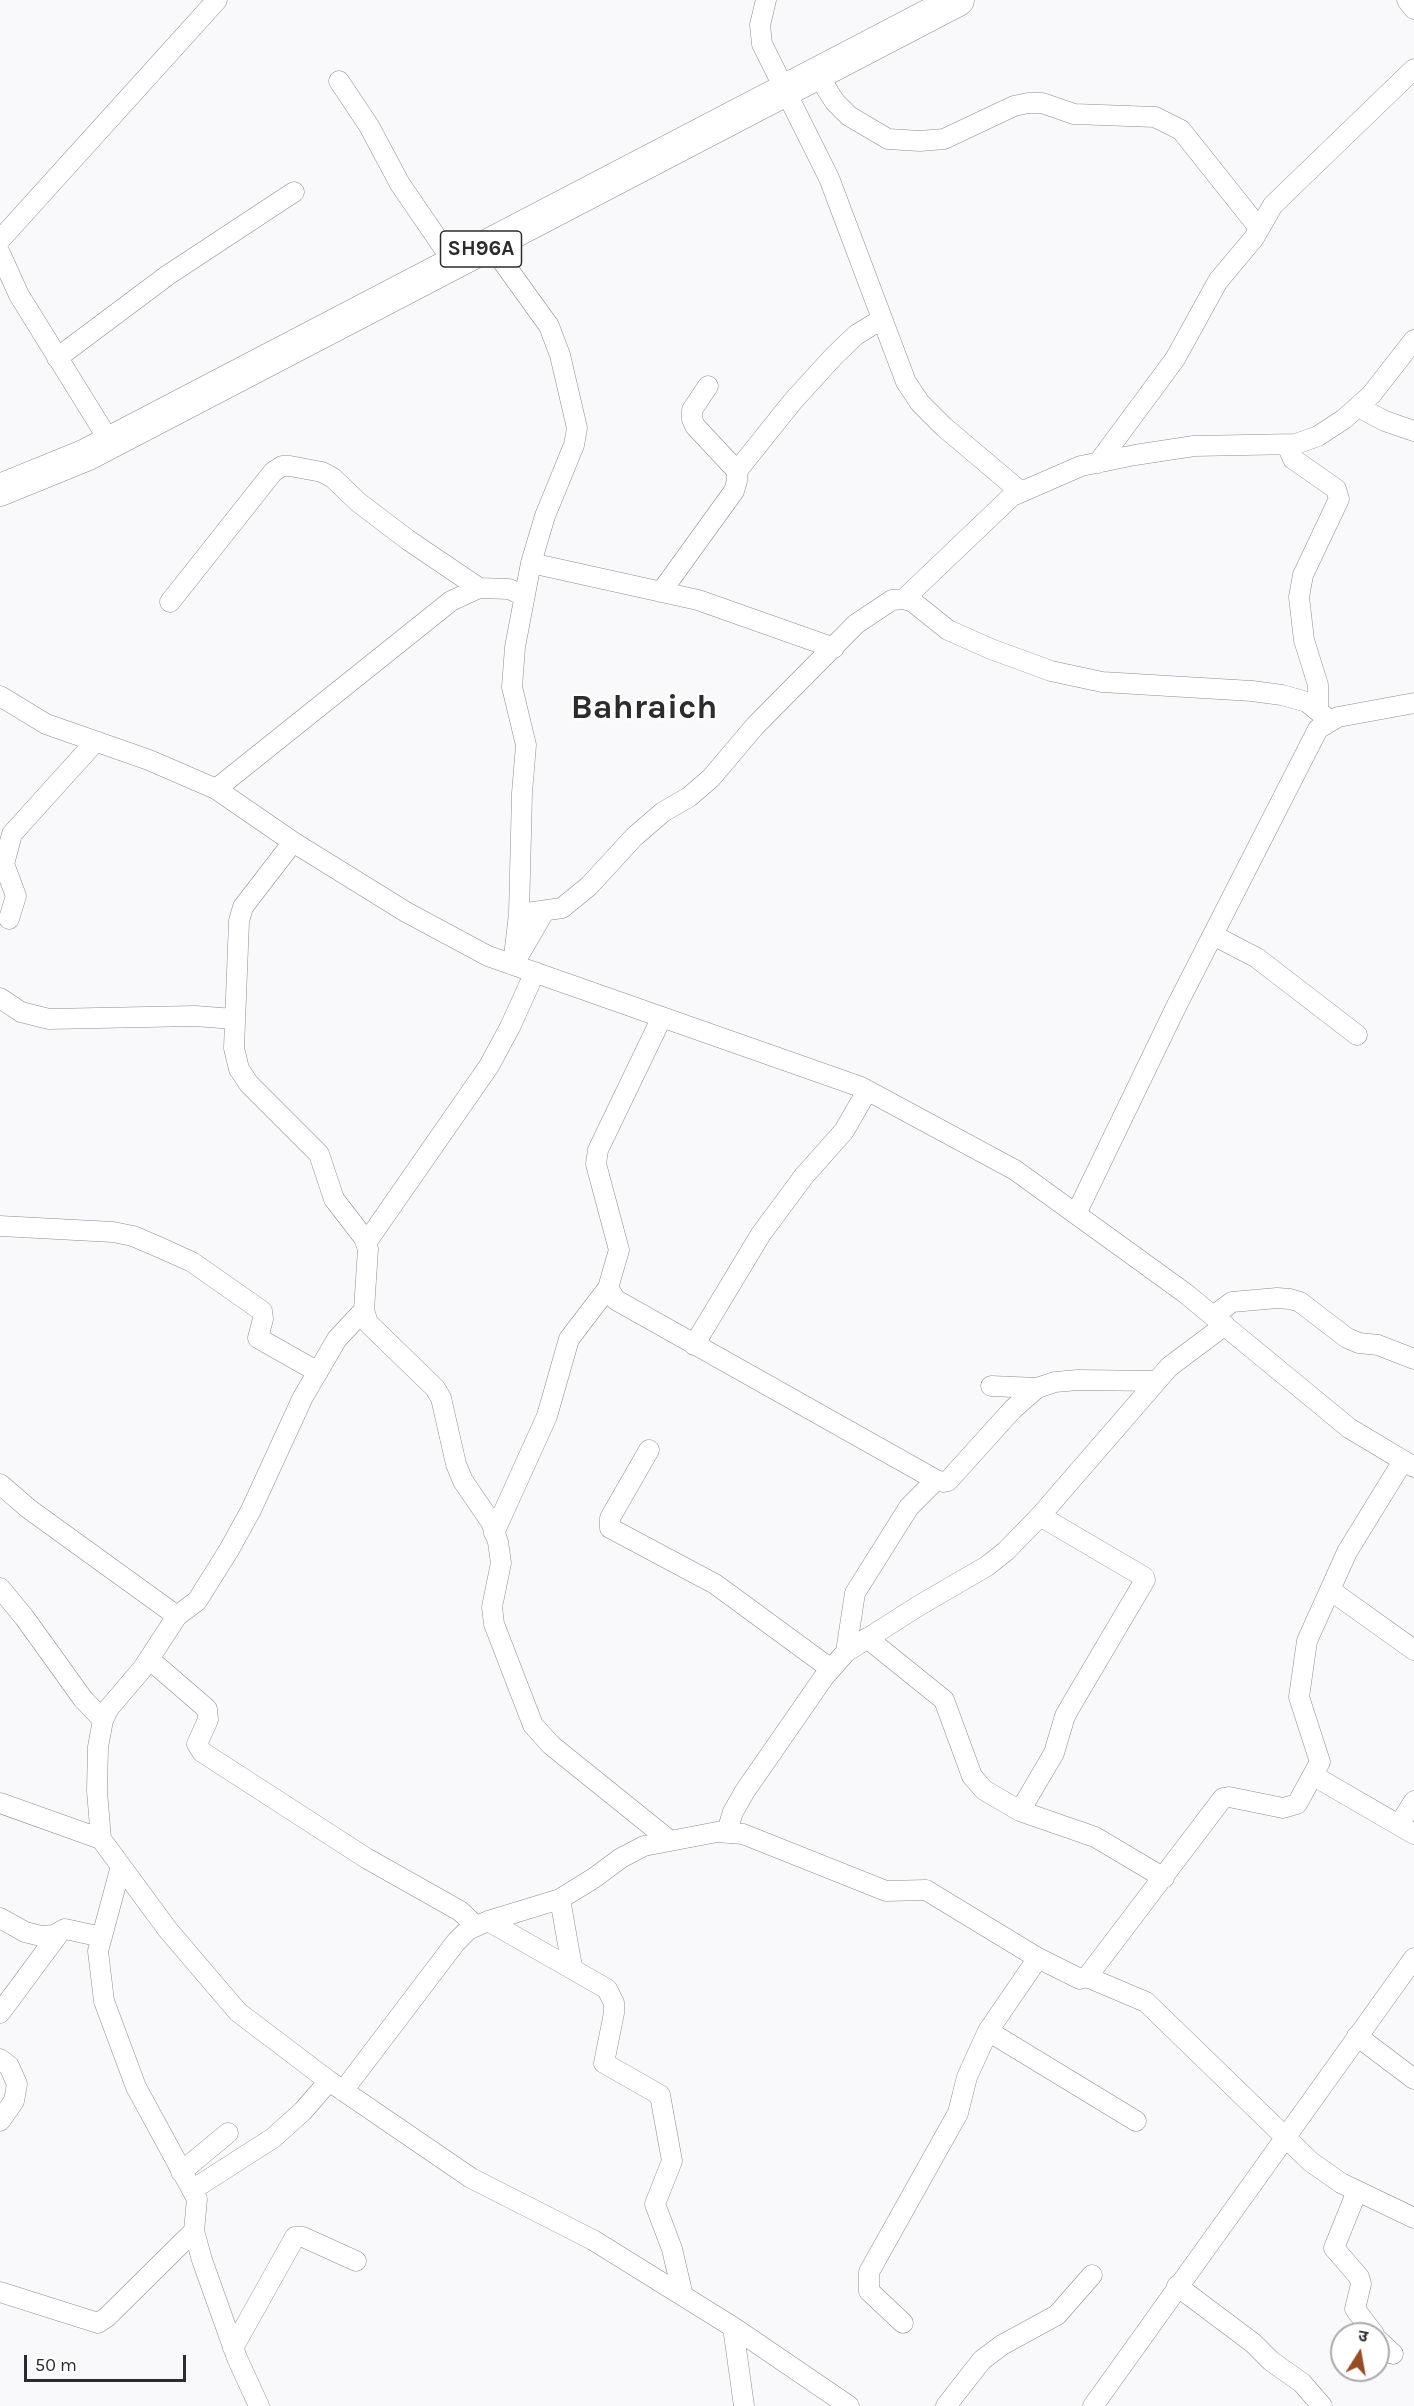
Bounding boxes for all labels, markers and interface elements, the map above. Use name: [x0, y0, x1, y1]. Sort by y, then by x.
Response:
road number: SH96A: [440, 231, 522, 267]
district label: Bahraich: [571, 688, 717, 728]
north arrow: [1330, 2322, 1390, 2382]
text: उ: [1357, 2326, 1370, 2346]
scale bar: [27, 2343, 189, 2381]
text: 50 m: [35, 2354, 77, 2376]

